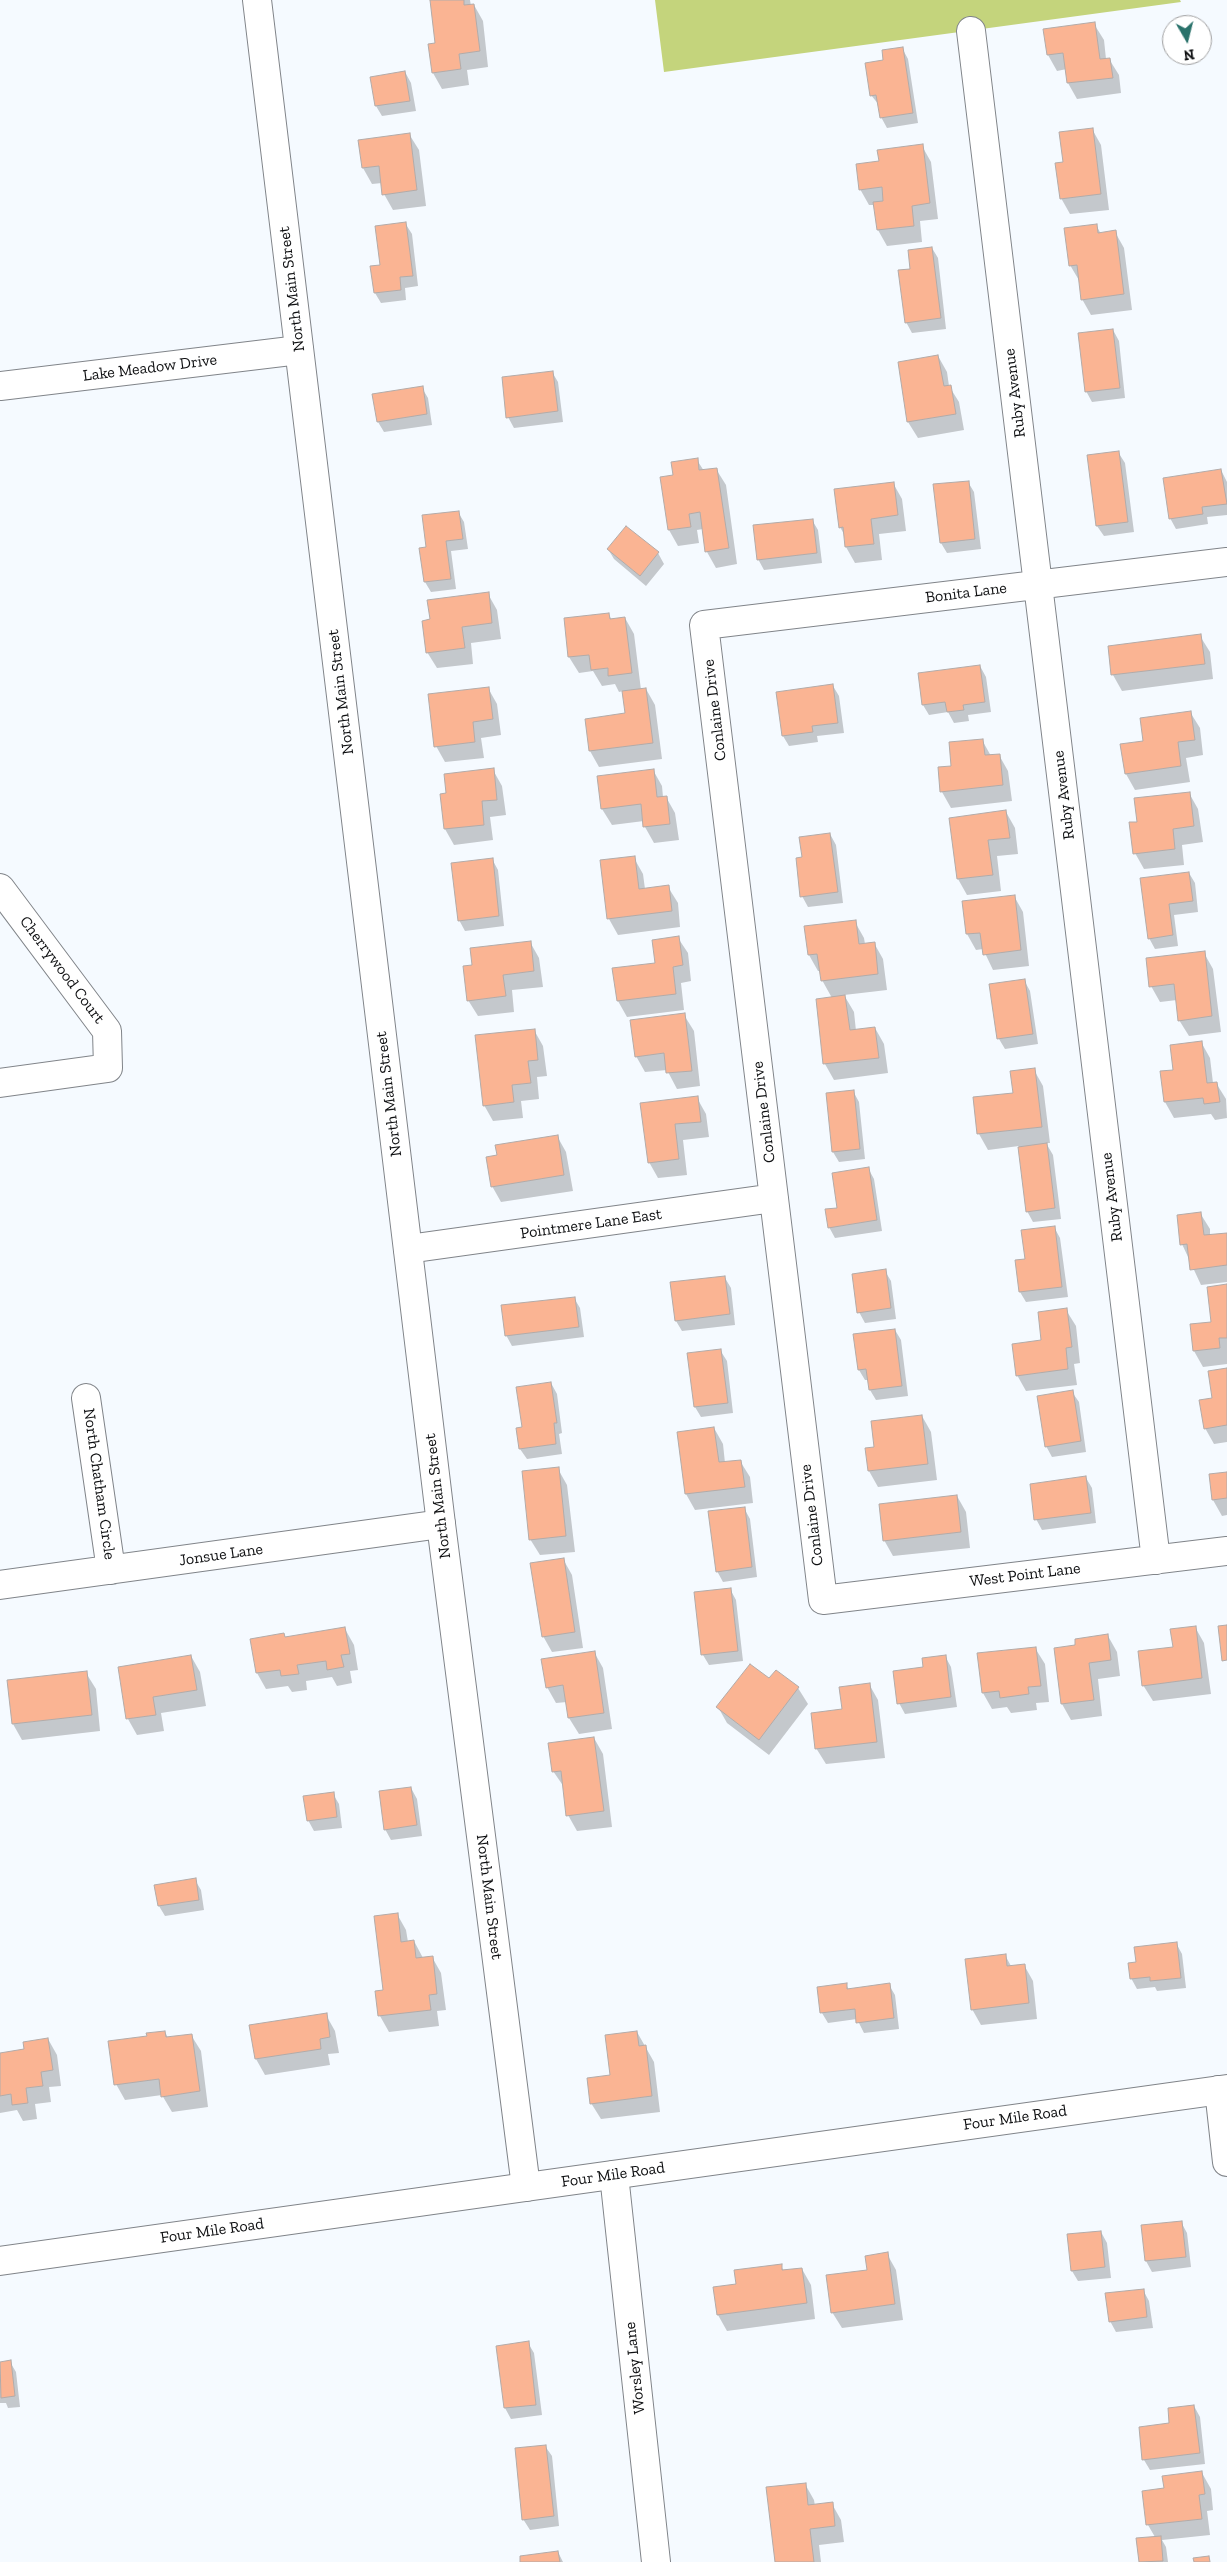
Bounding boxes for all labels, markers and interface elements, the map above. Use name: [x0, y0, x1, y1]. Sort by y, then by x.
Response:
north arrow: [1162, 15, 1212, 65]
text: N: [1183, 45, 1195, 64]
street label: North Main Street: [275, 225, 309, 353]
street label: Ruby Avenue: [1000, 347, 1030, 439]
street label: Lake Meadow Drive: [82, 350, 218, 386]
street label: Bonita Lane: [924, 578, 1008, 608]
street label: North Main Street: [324, 628, 358, 756]
street label: Conlaine Drive: [699, 658, 731, 762]
street label: Ruby Avenue: [1049, 749, 1079, 841]
street label: Cherrywood Court: [15, 913, 109, 1027]
street label: North Main Street: [372, 1030, 406, 1158]
street label: Conlaine Drive: [748, 1060, 780, 1164]
street label: Ruby Avenue: [1097, 1151, 1127, 1243]
street label: Pointmere Lane East: [519, 1205, 663, 1243]
street label: North Chatham Circle: [79, 1407, 119, 1561]
street label: North Main Street: [421, 1432, 455, 1560]
street label: Conlaine Drive: [796, 1463, 828, 1567]
street label: Jonsue Lane: [178, 1540, 264, 1570]
street label: West Point Lane: [968, 1559, 1082, 1591]
street label: North Main Street: [472, 1833, 506, 1961]
street label: Four Mile Road: [962, 2101, 1068, 2135]
street label: Four Mile Road: [560, 2158, 666, 2192]
street label: Four Mile Road: [159, 2214, 265, 2248]
street label: Worsley Lane: [621, 2321, 649, 2415]

